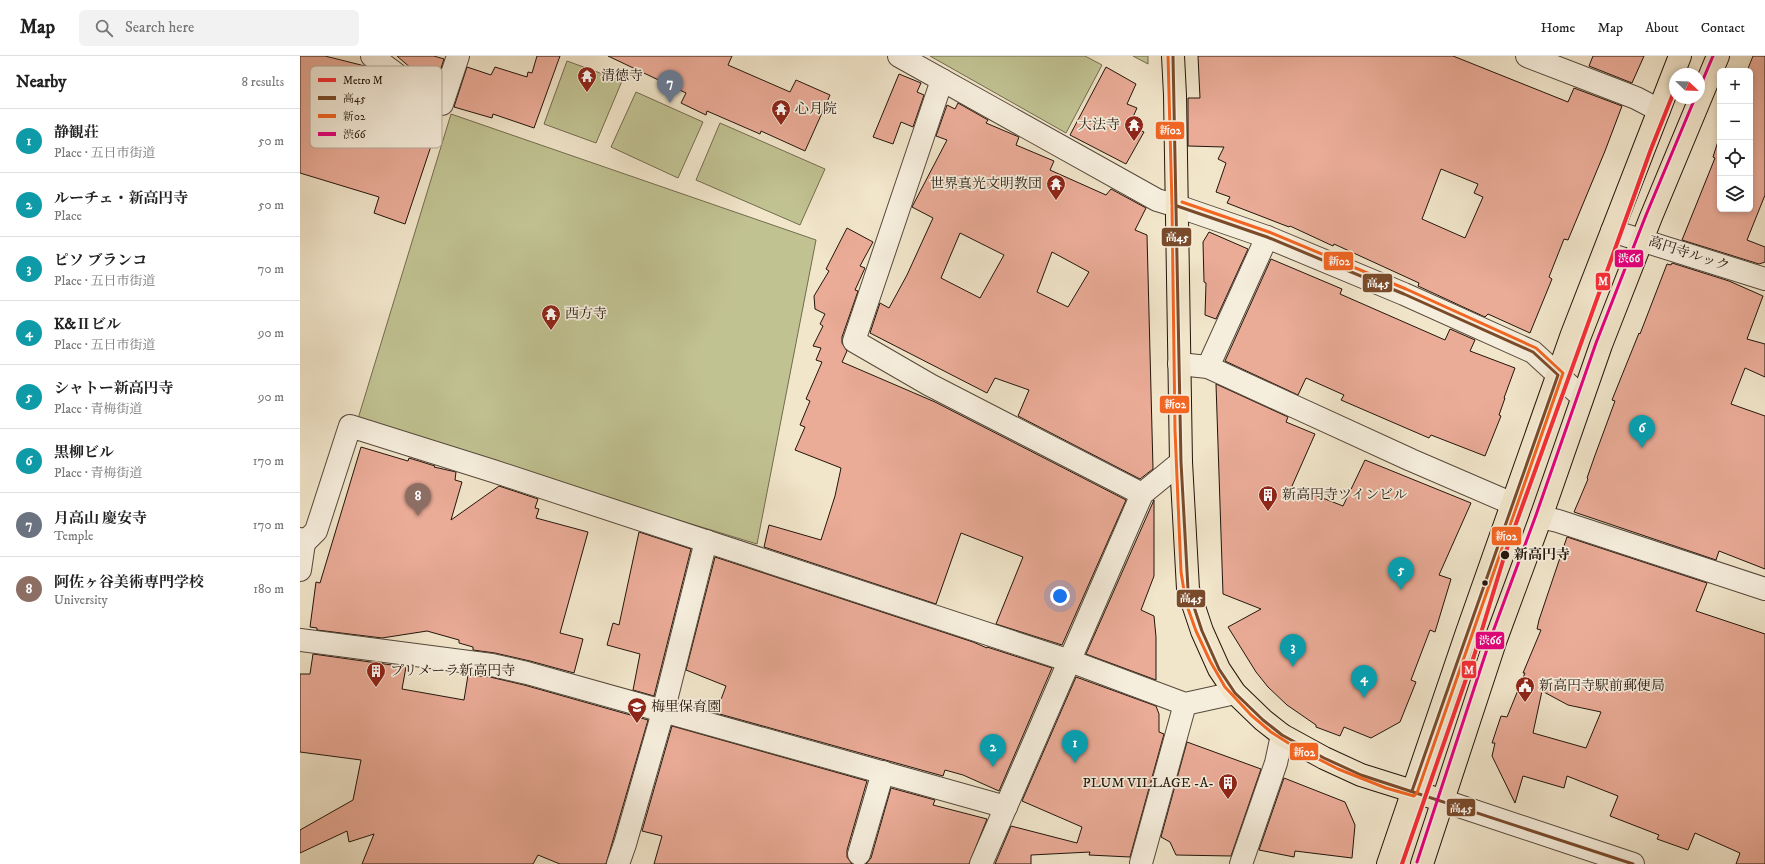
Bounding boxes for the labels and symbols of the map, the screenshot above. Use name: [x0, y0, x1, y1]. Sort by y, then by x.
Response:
temple icon: 清徳寺: [576, 65, 598, 93]
legend: [310, 66, 442, 148]
place label: 清徳寺: [601, 67, 643, 85]
north arrow: [1669, 68, 1705, 104]
pin: 7: [657, 70, 683, 103]
text: Metro M: [343, 74, 383, 88]
text: 高45: [343, 92, 366, 106]
temple icon: 心月院: [770, 98, 792, 126]
place label: 心月院: [795, 100, 837, 118]
text: 新02: [343, 110, 366, 124]
temple icon: 大法寺: [1123, 114, 1145, 142]
place label: 大法寺: [1078, 116, 1120, 134]
line badge: 新02: [1155, 121, 1185, 140]
text: 新02: [1159, 124, 1182, 138]
text: 渋66: [343, 128, 367, 142]
temple icon: 世界真光文明教団: [1045, 173, 1067, 201]
place label: 世界真光文明教団: [930, 175, 1042, 193]
line badge: 高45: [1161, 227, 1192, 247]
text: 高45: [1166, 231, 1189, 245]
street label: 高円寺ルック: [1646, 232, 1732, 276]
line badge: 渋66: [1614, 249, 1644, 268]
line badge: 新02: [1323, 251, 1354, 271]
text: 渋66: [1618, 252, 1641, 266]
text: 新02: [1328, 255, 1351, 269]
line badge: M: [1595, 272, 1611, 291]
line badge: 高45: [1362, 273, 1393, 293]
text: M: [1598, 275, 1608, 289]
text: 高45: [1367, 277, 1390, 291]
temple icon: 西方寺: [540, 303, 562, 331]
place label: 西方寺: [565, 305, 607, 323]
line badge: 新02: [1159, 395, 1190, 414]
text: 新02: [1164, 398, 1187, 412]
pin: 6: [1629, 415, 1655, 448]
pin: 8: [405, 483, 431, 516]
building icon: 新高円寺ツインビル: [1257, 484, 1279, 512]
place label: 新高円寺ツインビル: [1282, 486, 1407, 504]
line badge: 新02: [1491, 526, 1522, 546]
text: 新02: [1495, 530, 1518, 544]
place label: 新高円寺: [1514, 546, 1570, 564]
marker: 新高円寺: [1499, 549, 1511, 561]
pin: 5: [1388, 557, 1414, 590]
unlabelled marker: [1480, 578, 1490, 588]
your location: [1050, 586, 1070, 606]
line badge: 高45: [1176, 589, 1206, 608]
text: 高45: [1180, 592, 1203, 606]
line badge: 渋66: [1475, 631, 1505, 650]
pin: 3: [1280, 634, 1306, 667]
text: 渋66: [1479, 634, 1502, 648]
building icon: プリメーラ新高円寺: [365, 660, 387, 688]
line badge: M: [1461, 660, 1477, 679]
place label: プリメーラ新高円寺: [390, 662, 515, 680]
text: M: [1464, 664, 1474, 678]
pin: 4: [1351, 665, 1377, 698]
public building icon: 新高円寺駅前郵便局: [1514, 675, 1536, 703]
place label: 新高円寺駅前郵便局: [1539, 677, 1665, 695]
school or university icon: 梅里保育園: [626, 696, 648, 724]
place label: 梅里保育園: [651, 698, 721, 716]
pin: 1: [1062, 730, 1088, 763]
pin: 2: [980, 734, 1006, 767]
line badge: 新02: [1289, 742, 1319, 761]
text: 新02: [1293, 746, 1316, 760]
building icon: PLUM VILLAGE -A-: [1217, 772, 1239, 800]
place label: PLUM VILLAGE -A-: [1083, 774, 1214, 792]
line badge: 高45: [1446, 798, 1476, 817]
text: 高45: [1450, 802, 1473, 816]

